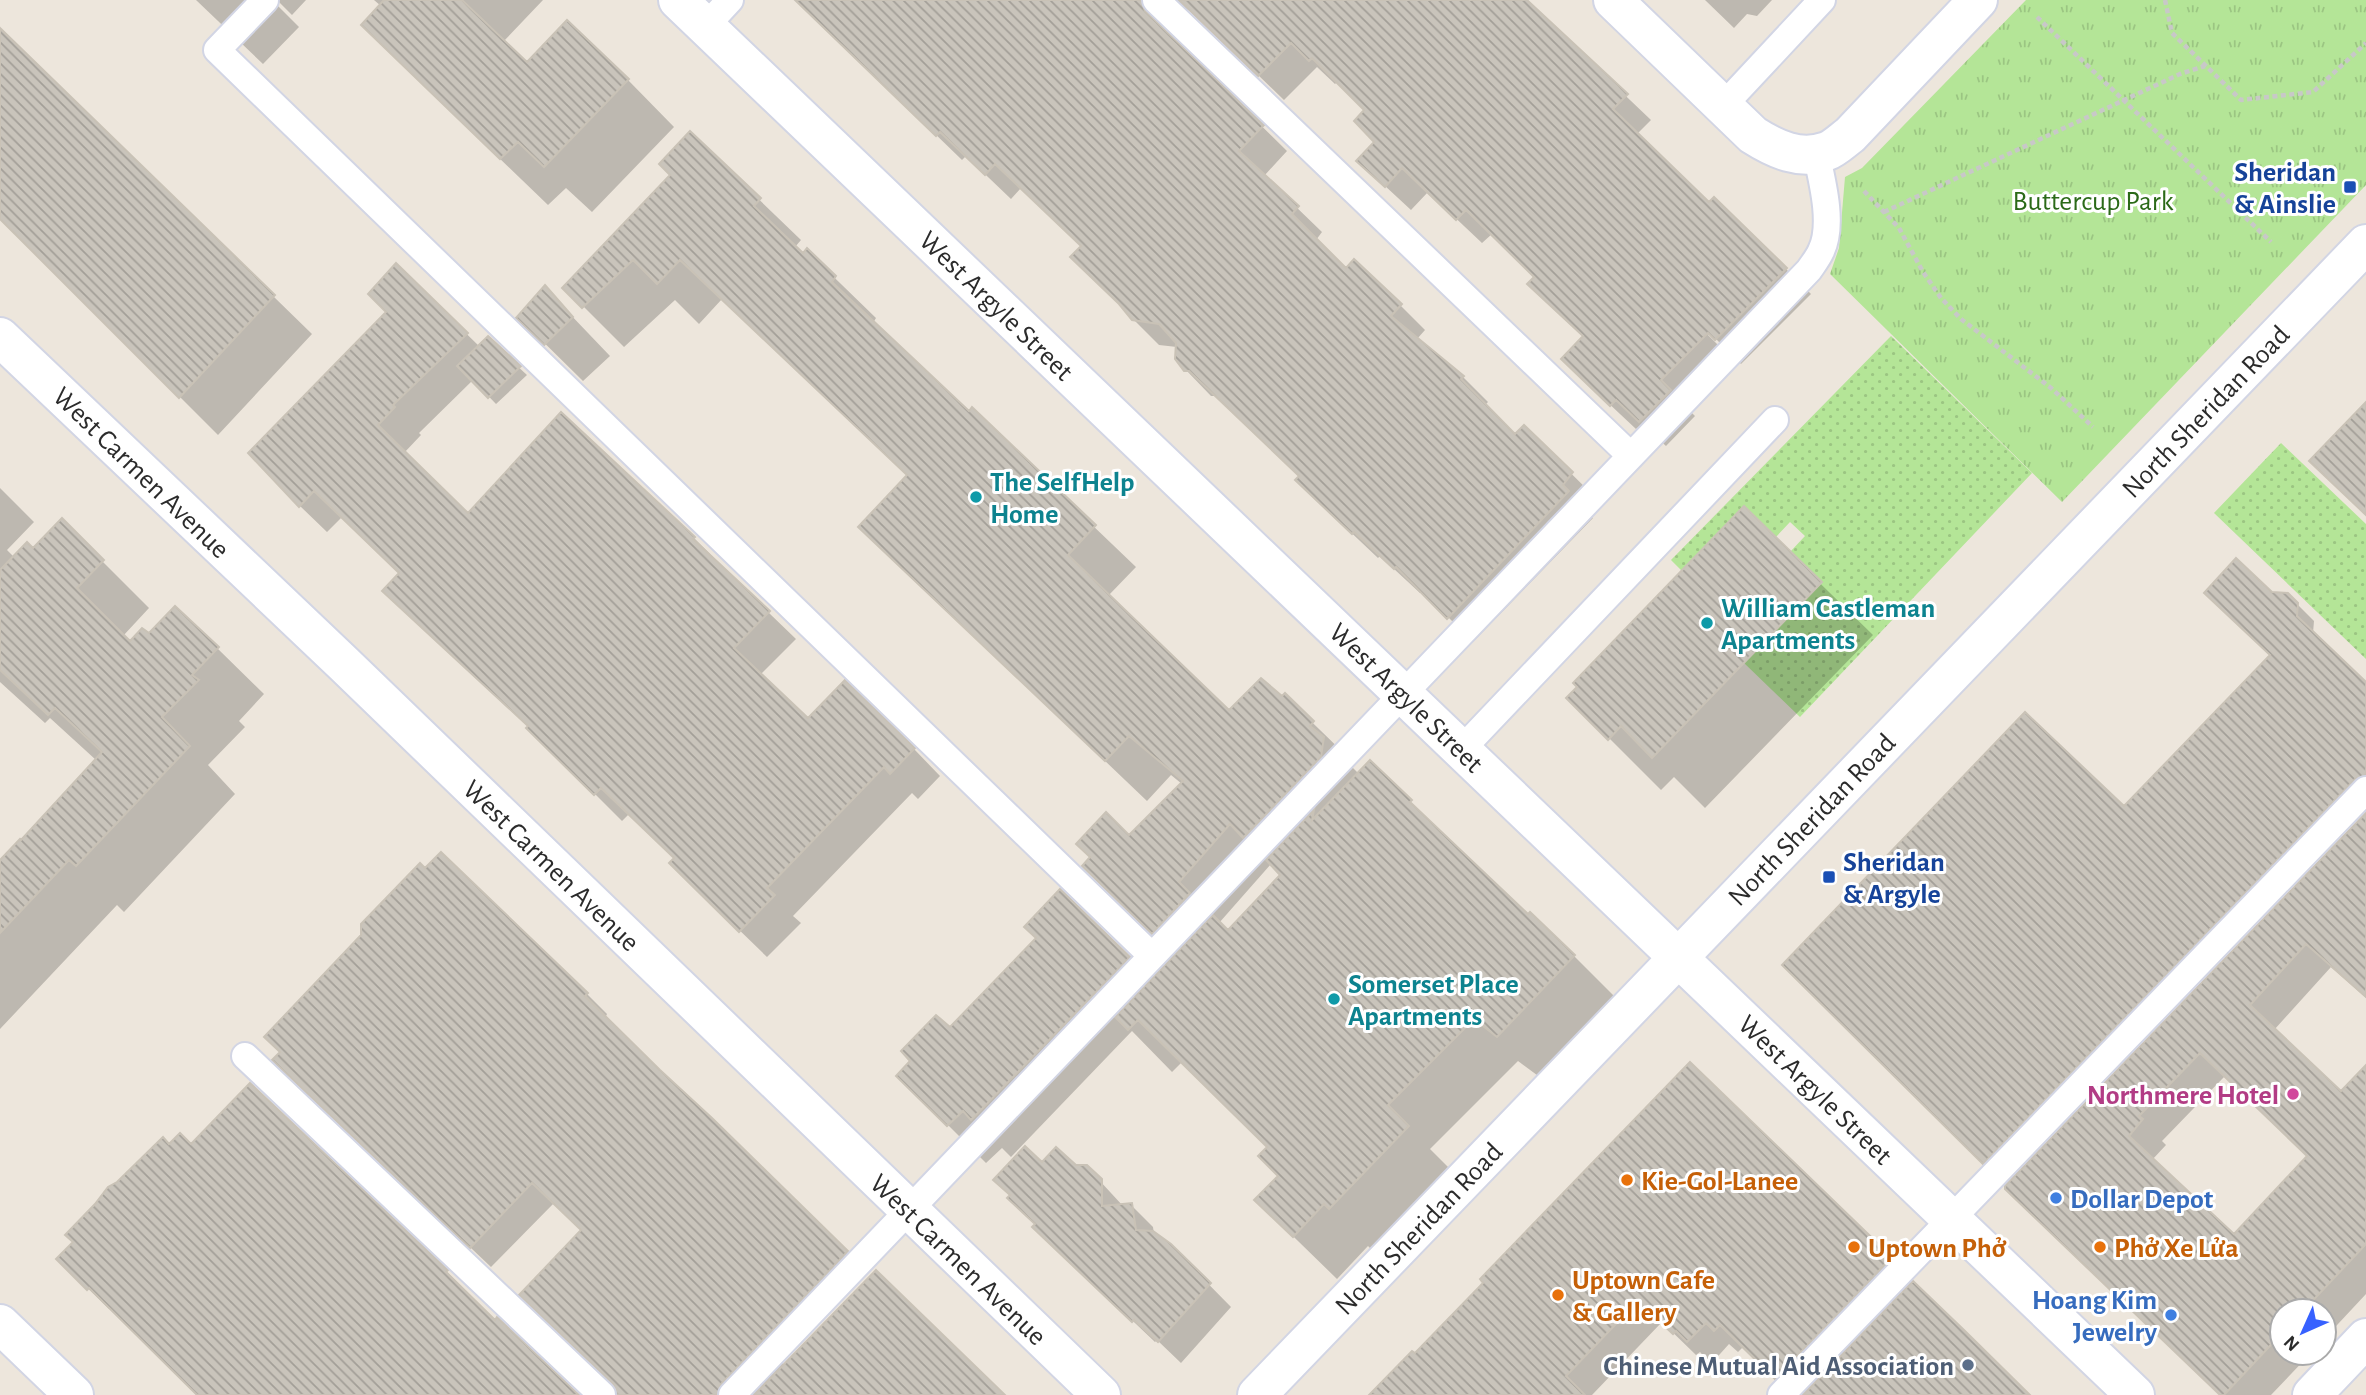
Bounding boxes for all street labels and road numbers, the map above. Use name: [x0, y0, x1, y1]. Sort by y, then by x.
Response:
street label: West Argyle Street: [913, 226, 1078, 387]
street label: North Sheridan Road: [2117, 321, 2295, 504]
street label: West Carmen Avenue: [47, 382, 234, 564]
street label: West Argyle Street: [1323, 618, 1488, 779]
street label: North Sheridan Road: [1723, 729, 1901, 912]
street label: West Carmen Avenue: [457, 775, 644, 957]
street label: West Argyle Street: [1732, 1010, 1897, 1171]
street label: North Sheridan Road: [1330, 1138, 1508, 1321]
street label: West Carmen Avenue: [864, 1169, 1051, 1351]

